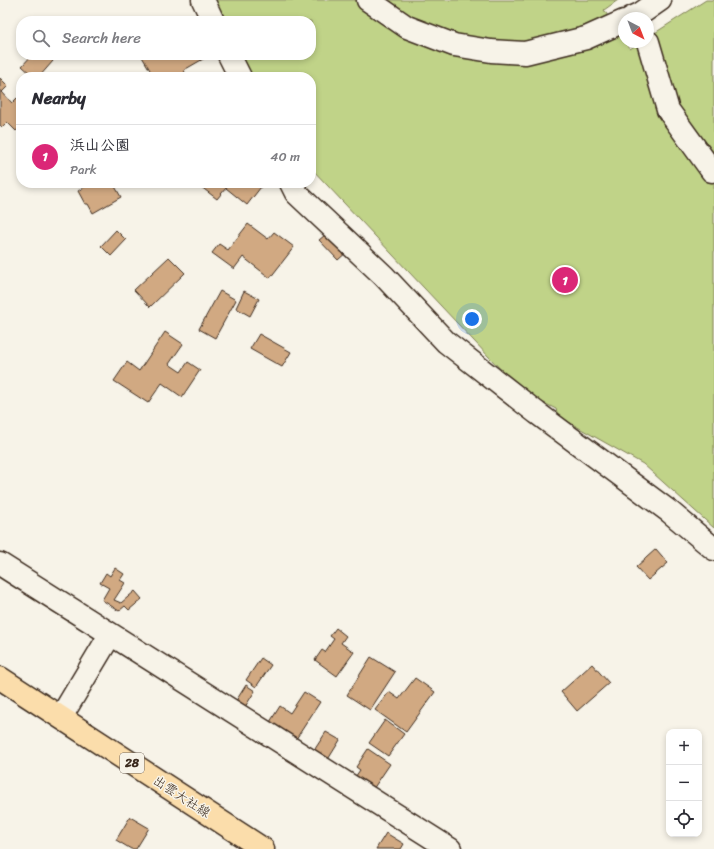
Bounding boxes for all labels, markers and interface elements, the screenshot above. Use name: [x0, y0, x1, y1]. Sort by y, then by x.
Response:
north arrow: [618, 12, 654, 48]
search box: [16, 16, 316, 60]
text: Search here: [62, 25, 141, 51]
icon: search: [30, 27, 52, 49]
text: Nearby: [32, 83, 86, 113]
text: 浜山公園: [70, 132, 130, 158]
text: 1: [42, 145, 48, 168]
text: 40 m: [270, 145, 300, 168]
text: Park: [70, 158, 97, 181]
pin: 1: [552, 265, 578, 295]
your location: [462, 309, 482, 329]
map controls: [666, 729, 702, 837]
button: +: [666, 729, 702, 765]
road number: 28: [120, 753, 144, 773]
button: −: [666, 765, 702, 801]
street label: 出雲大社線: [148, 769, 216, 824]
button: locate: [666, 801, 702, 837]

